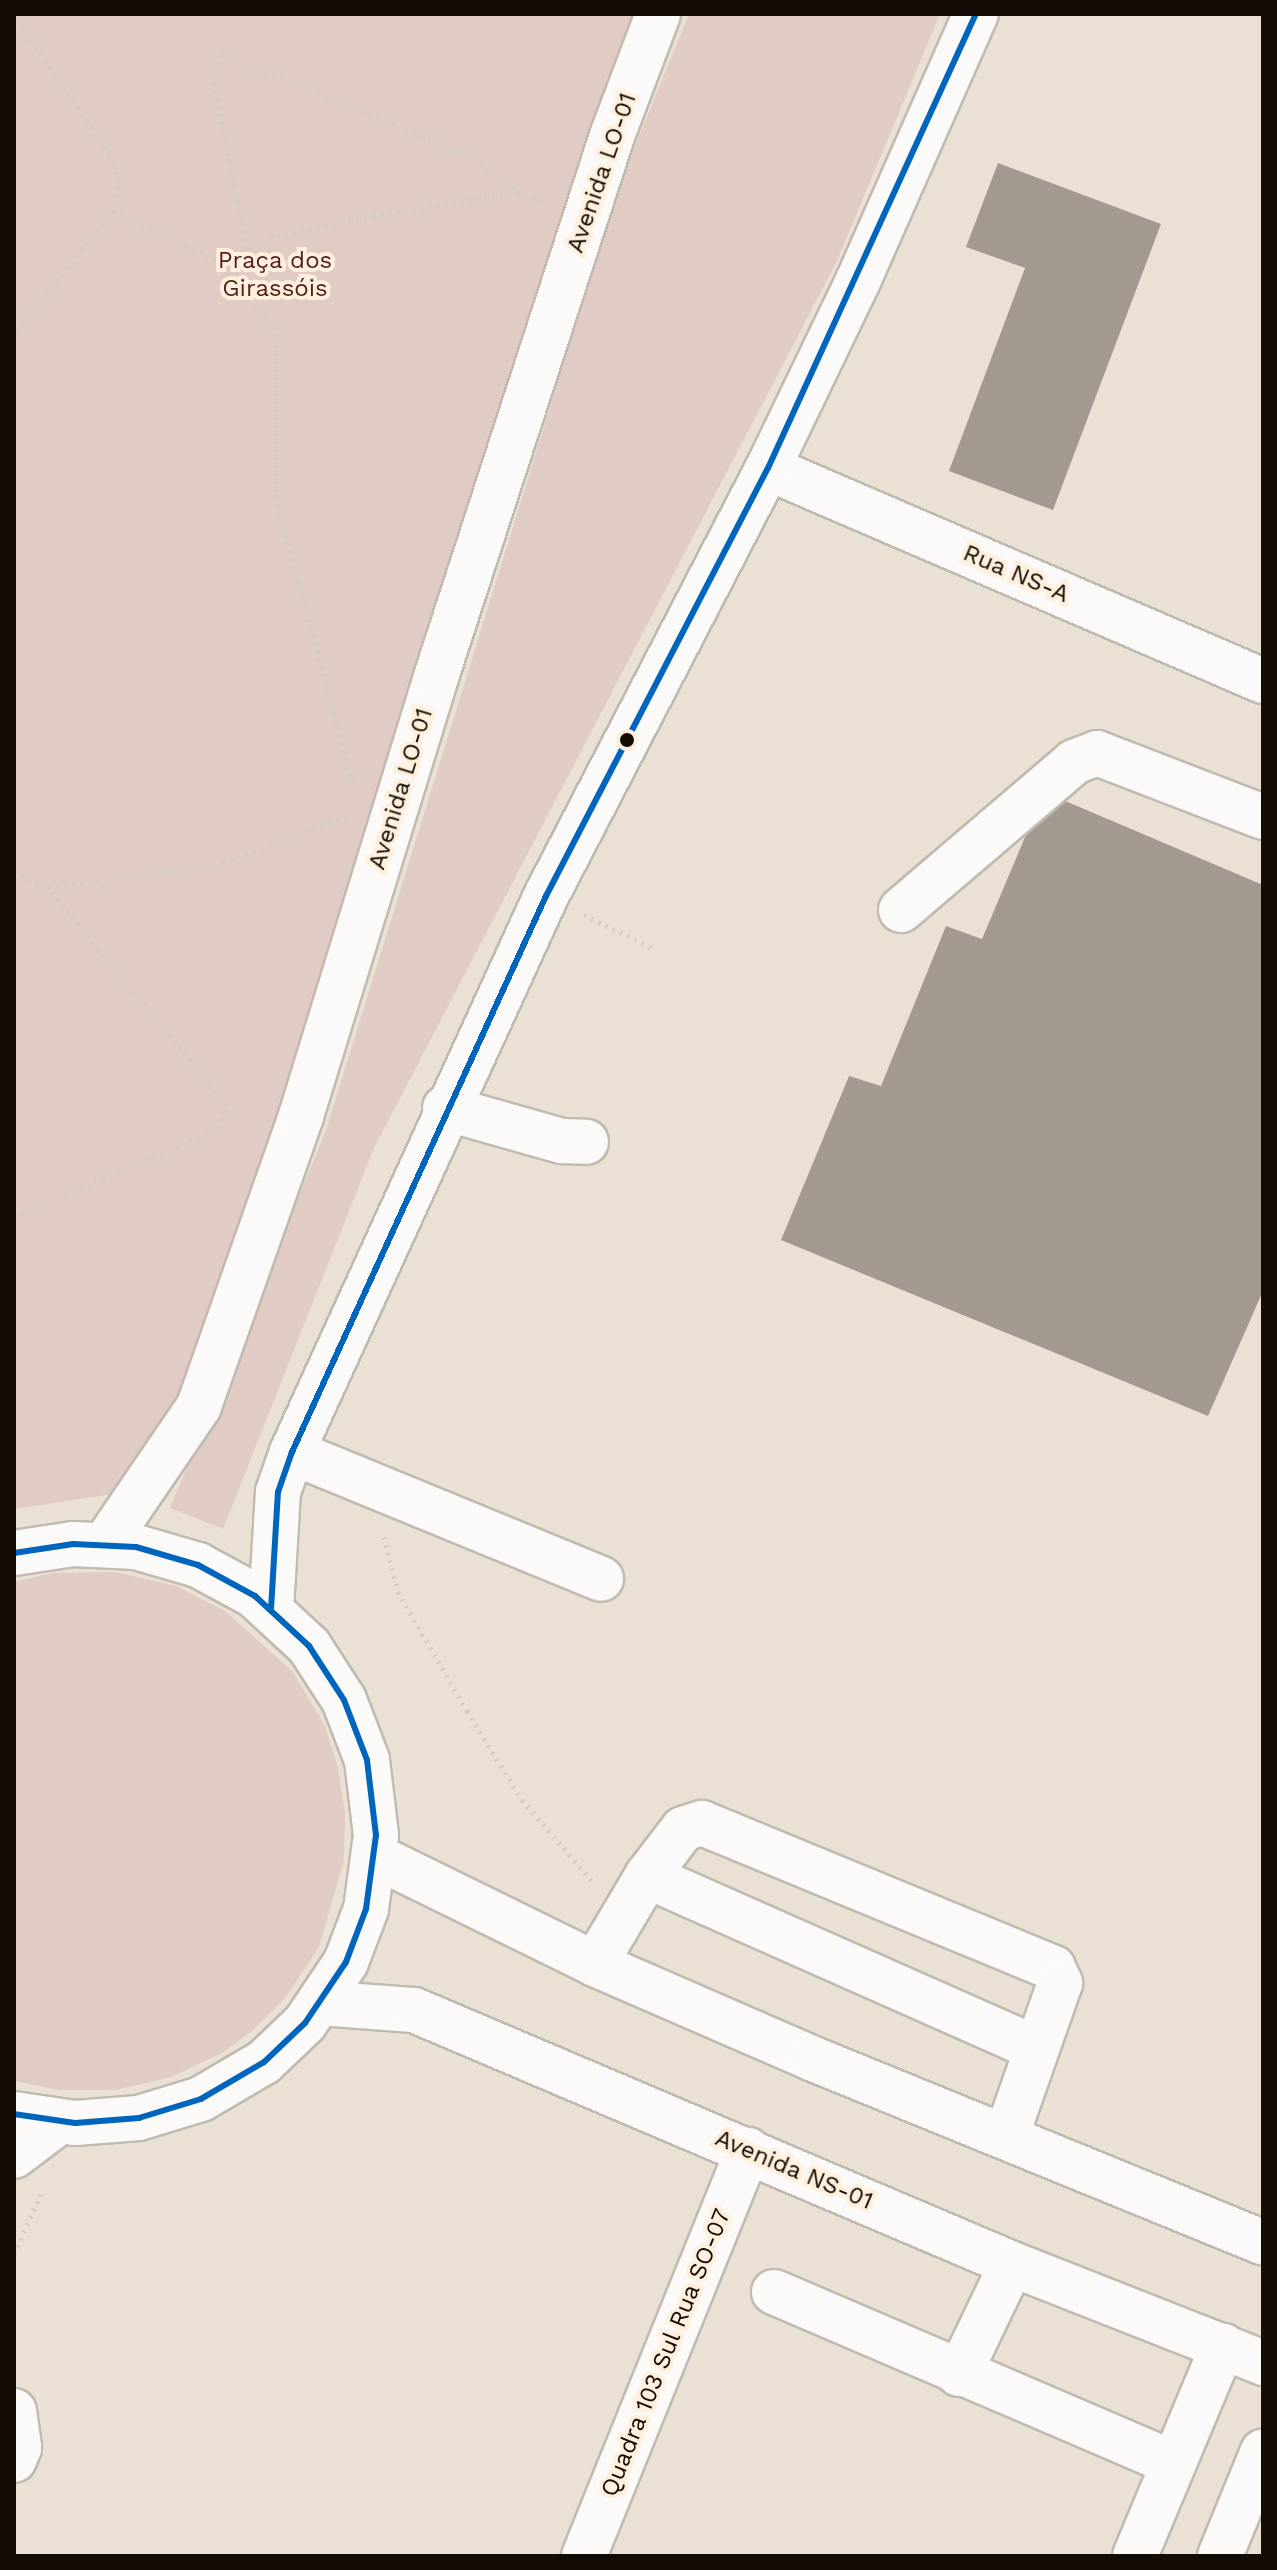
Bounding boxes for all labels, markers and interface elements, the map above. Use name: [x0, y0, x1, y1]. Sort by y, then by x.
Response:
street label: Avenida LO-01: [561, 89, 643, 257]
park label: Praça dos Girassóis: [218, 247, 332, 303]
street label: Rua NS-A: [958, 539, 1074, 609]
street label: Avenida LO-01: [363, 705, 439, 873]
unlabelled marker: [619, 732, 635, 748]
street label: Avenida NS-01: [711, 2124, 877, 2216]
street label: Quadra 103 Sul Rua SO-07: [595, 2204, 737, 2502]

